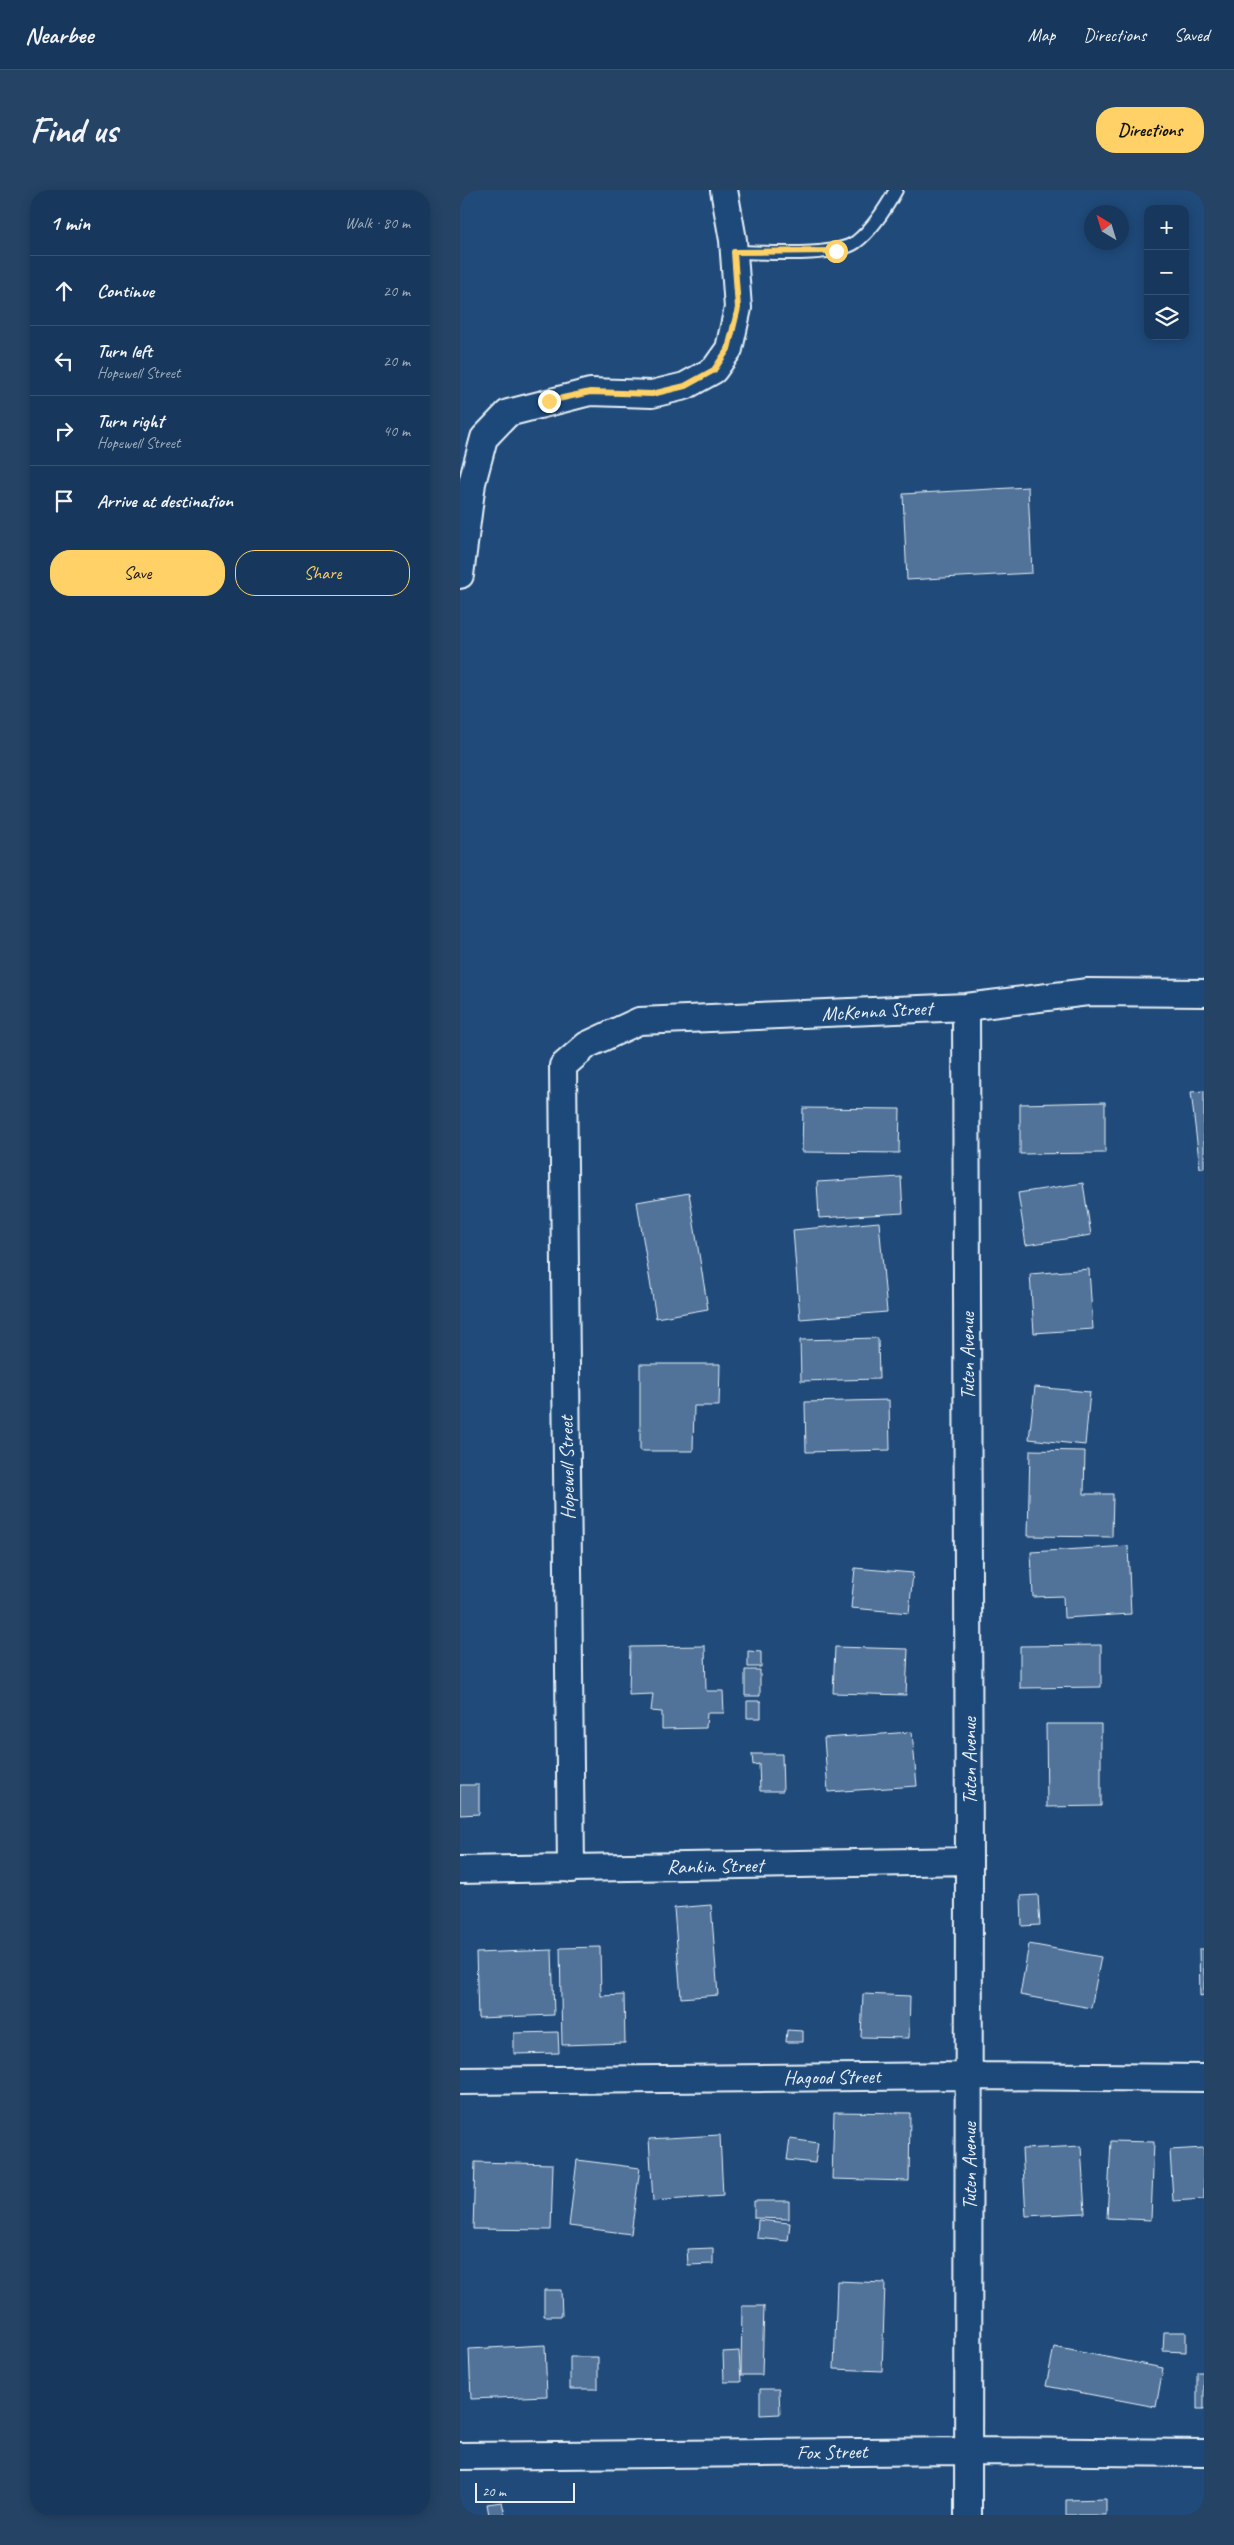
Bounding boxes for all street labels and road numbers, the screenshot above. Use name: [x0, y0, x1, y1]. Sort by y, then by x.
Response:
street label: McKenna Street: [821, 995, 936, 1026]
street label: Tuten Avenue: [955, 1311, 980, 1400]
street label: Hopewell Street: [554, 1413, 580, 1520]
street label: Tuten Avenue: [957, 1716, 982, 1805]
street label: Rankin Street: [666, 1853, 767, 1879]
street label: Hagood Street: [783, 2064, 883, 2090]
street label: Tuten Avenue: [957, 2121, 982, 2210]
street label: Fox Street: [796, 2439, 870, 2465]

